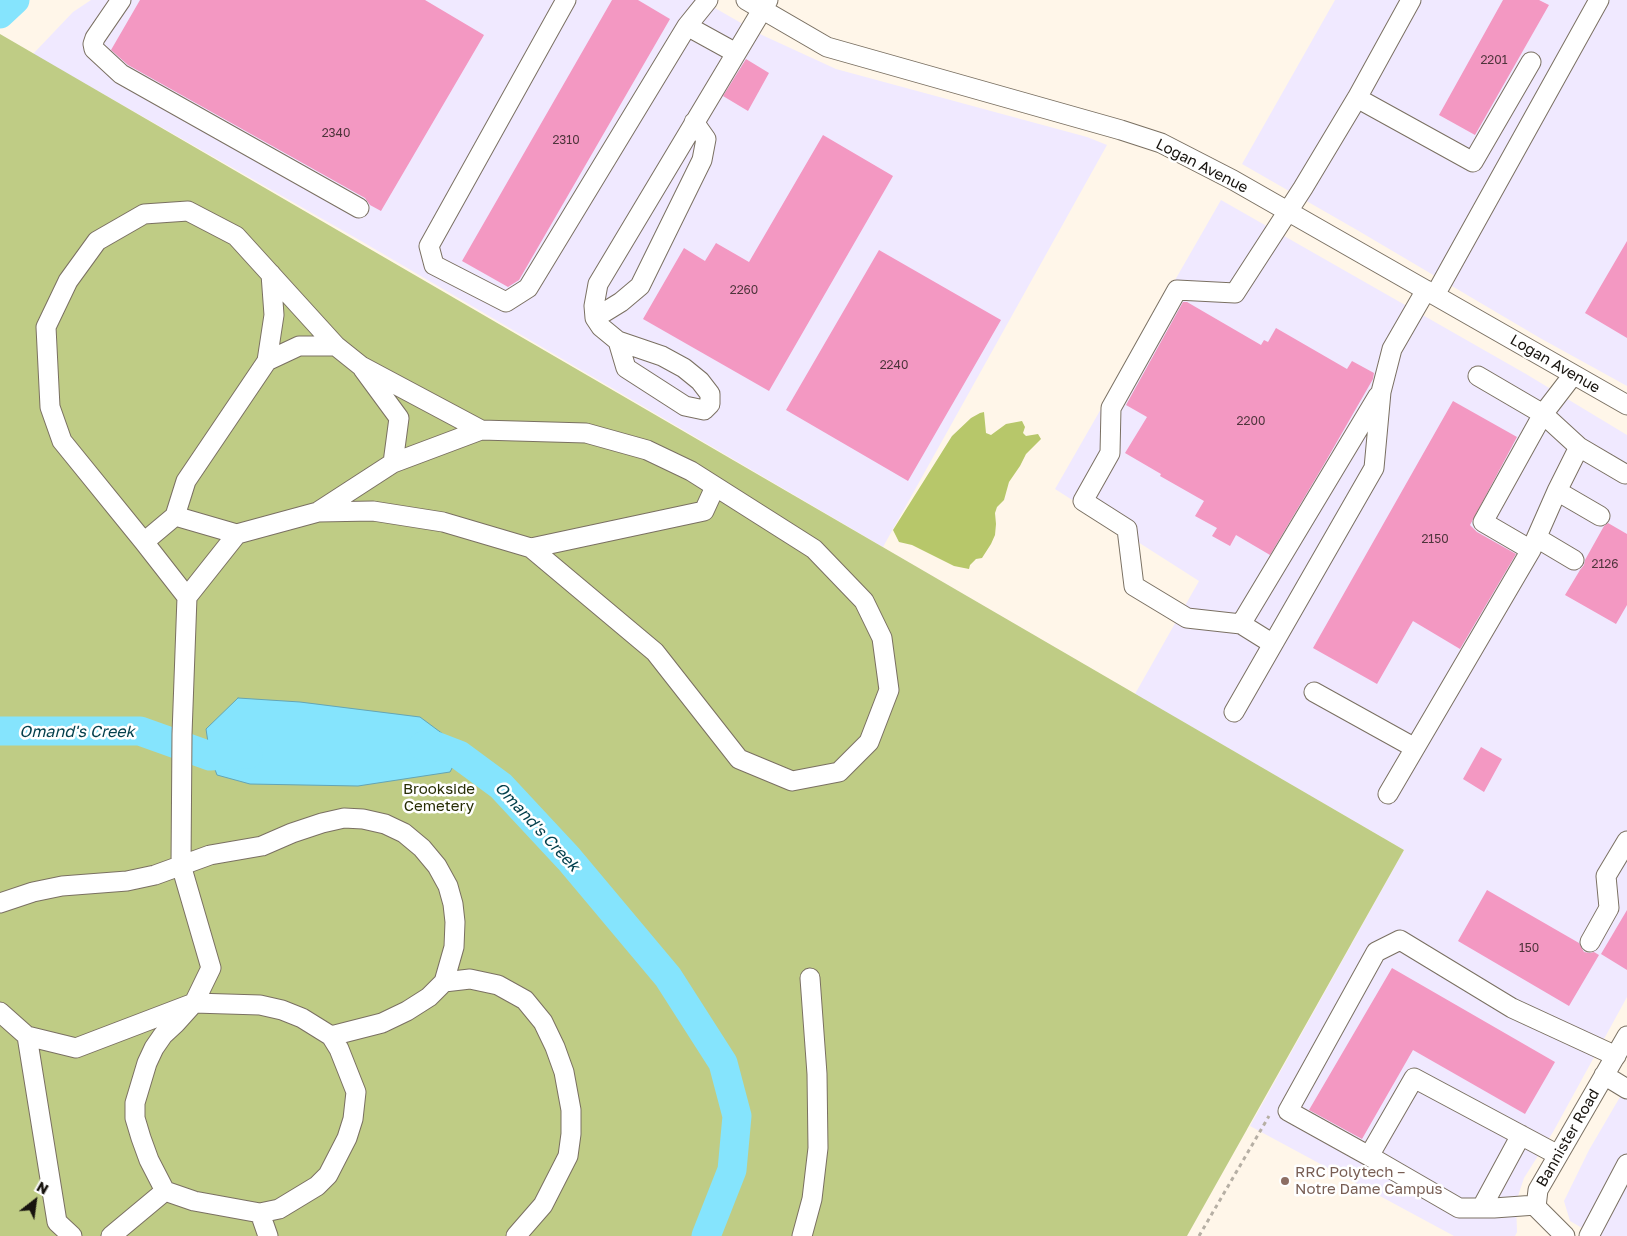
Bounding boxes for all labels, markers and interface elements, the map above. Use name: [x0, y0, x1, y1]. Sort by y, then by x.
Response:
house number: 2201: [1480, 53, 1508, 67]
house number: 2340: [322, 126, 350, 140]
house number: 2310: [552, 133, 580, 147]
street label: Logan Avenue: [1153, 135, 1251, 197]
house number: 2260: [730, 283, 758, 297]
street label: Logan Avenue: [1507, 331, 1603, 397]
house number: 2240: [880, 358, 908, 372]
house number: 2200: [1237, 414, 1265, 428]
house number: 2150: [1421, 532, 1449, 546]
house number: 2126: [1592, 557, 1618, 571]
water label: Omand's Creek: [19, 722, 135, 742]
water label: Omand's Creek: [491, 778, 583, 876]
park label: Brookside Cemetery: [403, 780, 475, 815]
house number: 150: [1519, 941, 1539, 955]
street label: Bannister Road: [1533, 1086, 1603, 1190]
place label: RRC Polytech – Notre Dame Campus: [1295, 1163, 1442, 1198]
marker: RRC Polytech – Notre Dame Campus: [1279, 1175, 1291, 1187]
north arrow: [10, 1176, 60, 1226]
text: N: [34, 1178, 52, 1198]

